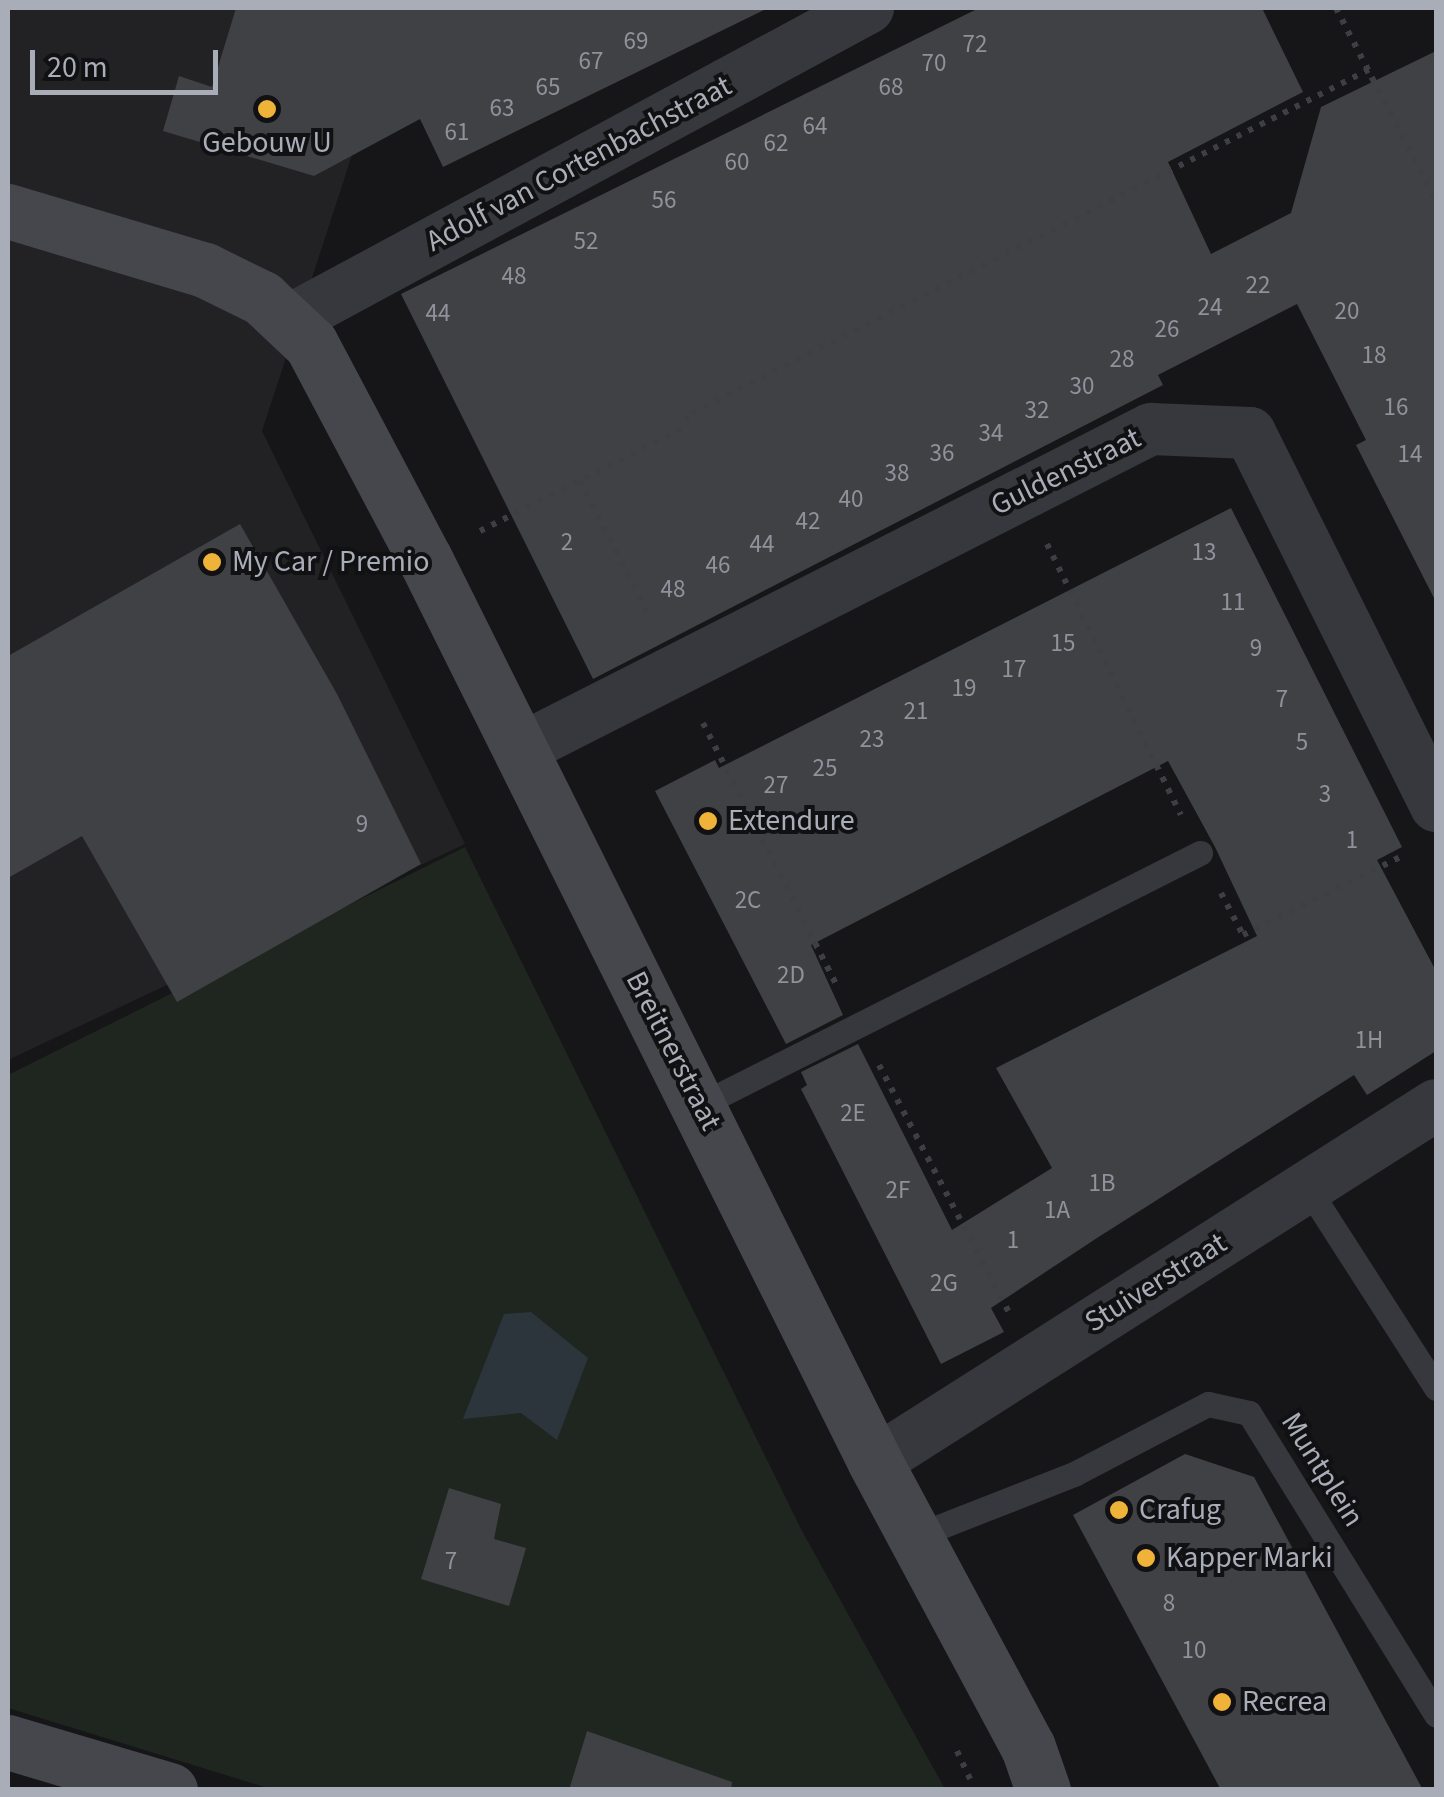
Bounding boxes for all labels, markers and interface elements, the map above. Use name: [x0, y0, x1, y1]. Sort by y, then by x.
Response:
house number: 69: [624, 26, 648, 56]
house number: 72: [963, 29, 987, 59]
scale bar: [35, 30, 222, 92]
text: 20 m: [47, 46, 108, 89]
house number: 67: [579, 46, 603, 76]
house number: 70: [922, 48, 946, 78]
street label: Adolf van Cortenbachstraat: [420, 68, 738, 260]
house number: 65: [536, 72, 560, 102]
house number: 68: [879, 72, 903, 102]
house number: 63: [490, 93, 514, 123]
marker: Gebouw U: [256, 98, 278, 120]
house number: 64: [803, 111, 827, 141]
house number: 61: [445, 117, 469, 147]
place label: Gebouw U: [202, 125, 332, 161]
house number: 62: [764, 128, 788, 158]
house number: 60: [725, 147, 749, 177]
house number: 56: [652, 185, 676, 215]
house number: 52: [574, 226, 598, 256]
house number: 48: [502, 261, 526, 291]
house number: 22: [1246, 270, 1270, 300]
house number: 24: [1198, 292, 1222, 322]
house number: 20: [1335, 296, 1359, 326]
house number: 44: [426, 298, 450, 328]
house number: 26: [1155, 314, 1179, 344]
house number: 18: [1362, 340, 1386, 370]
house number: 28: [1110, 344, 1134, 374]
house number: 30: [1070, 371, 1094, 401]
house number: 16: [1384, 392, 1408, 422]
house number: 32: [1025, 395, 1049, 425]
house number: 34: [979, 418, 1003, 448]
street label: Guldenstraat: [985, 420, 1147, 524]
house number: 36: [930, 438, 954, 468]
house number: 14: [1398, 439, 1422, 469]
house number: 38: [885, 458, 909, 488]
house number: 40: [839, 484, 863, 514]
house number: 42: [796, 506, 820, 536]
house number: 2: [561, 527, 573, 557]
house number: 44: [750, 529, 774, 559]
house number: 13: [1192, 537, 1216, 567]
place label: My Car / Premio: [232, 544, 429, 580]
house number: 46: [706, 550, 730, 580]
marker: My Car / Premio: [201, 551, 223, 573]
house number: 48: [661, 574, 685, 604]
house number: 11: [1221, 587, 1245, 617]
house number: 15: [1051, 628, 1075, 658]
house number: 9: [1250, 633, 1262, 663]
house number: 17: [1002, 654, 1026, 684]
house number: 19: [952, 673, 976, 703]
house number: 7: [1276, 684, 1288, 714]
house number: 21: [904, 696, 928, 726]
house number: 23: [860, 724, 884, 754]
house number: 5: [1296, 727, 1308, 757]
house number: 25: [813, 753, 837, 783]
house number: 27: [764, 770, 788, 800]
house number: 3: [1319, 779, 1331, 809]
place label: Extendure: [728, 803, 855, 839]
house number: 9: [356, 809, 368, 839]
marker: Extendure: [697, 810, 719, 832]
house number: 1: [1346, 825, 1358, 855]
house number: 2C: [735, 885, 761, 915]
house number: 2D: [777, 960, 805, 990]
street label: Breitnerstraat: [618, 966, 728, 1136]
house number: 1H: [1355, 1025, 1383, 1055]
house number: 2E: [840, 1098, 866, 1128]
house number: 1B: [1088, 1168, 1116, 1198]
house number: 2F: [886, 1175, 910, 1205]
house number: 1A: [1044, 1195, 1070, 1225]
house number: 1: [1007, 1225, 1019, 1255]
street label: Stuiverstraat: [1079, 1225, 1233, 1341]
house number: 2G: [930, 1268, 958, 1298]
street label: Muntplein: [1273, 1406, 1371, 1534]
place label: Crafug: [1139, 1492, 1221, 1528]
marker: Crafug: [1108, 1499, 1130, 1521]
place label: Kapper Marki: [1166, 1540, 1333, 1576]
house number: 7: [445, 1546, 457, 1576]
marker: Kapper Marki: [1135, 1547, 1157, 1569]
house number: 8: [1163, 1588, 1175, 1618]
house number: 10: [1182, 1635, 1206, 1665]
place label: Recrea: [1242, 1684, 1327, 1720]
marker: Recrea: [1211, 1691, 1233, 1713]

